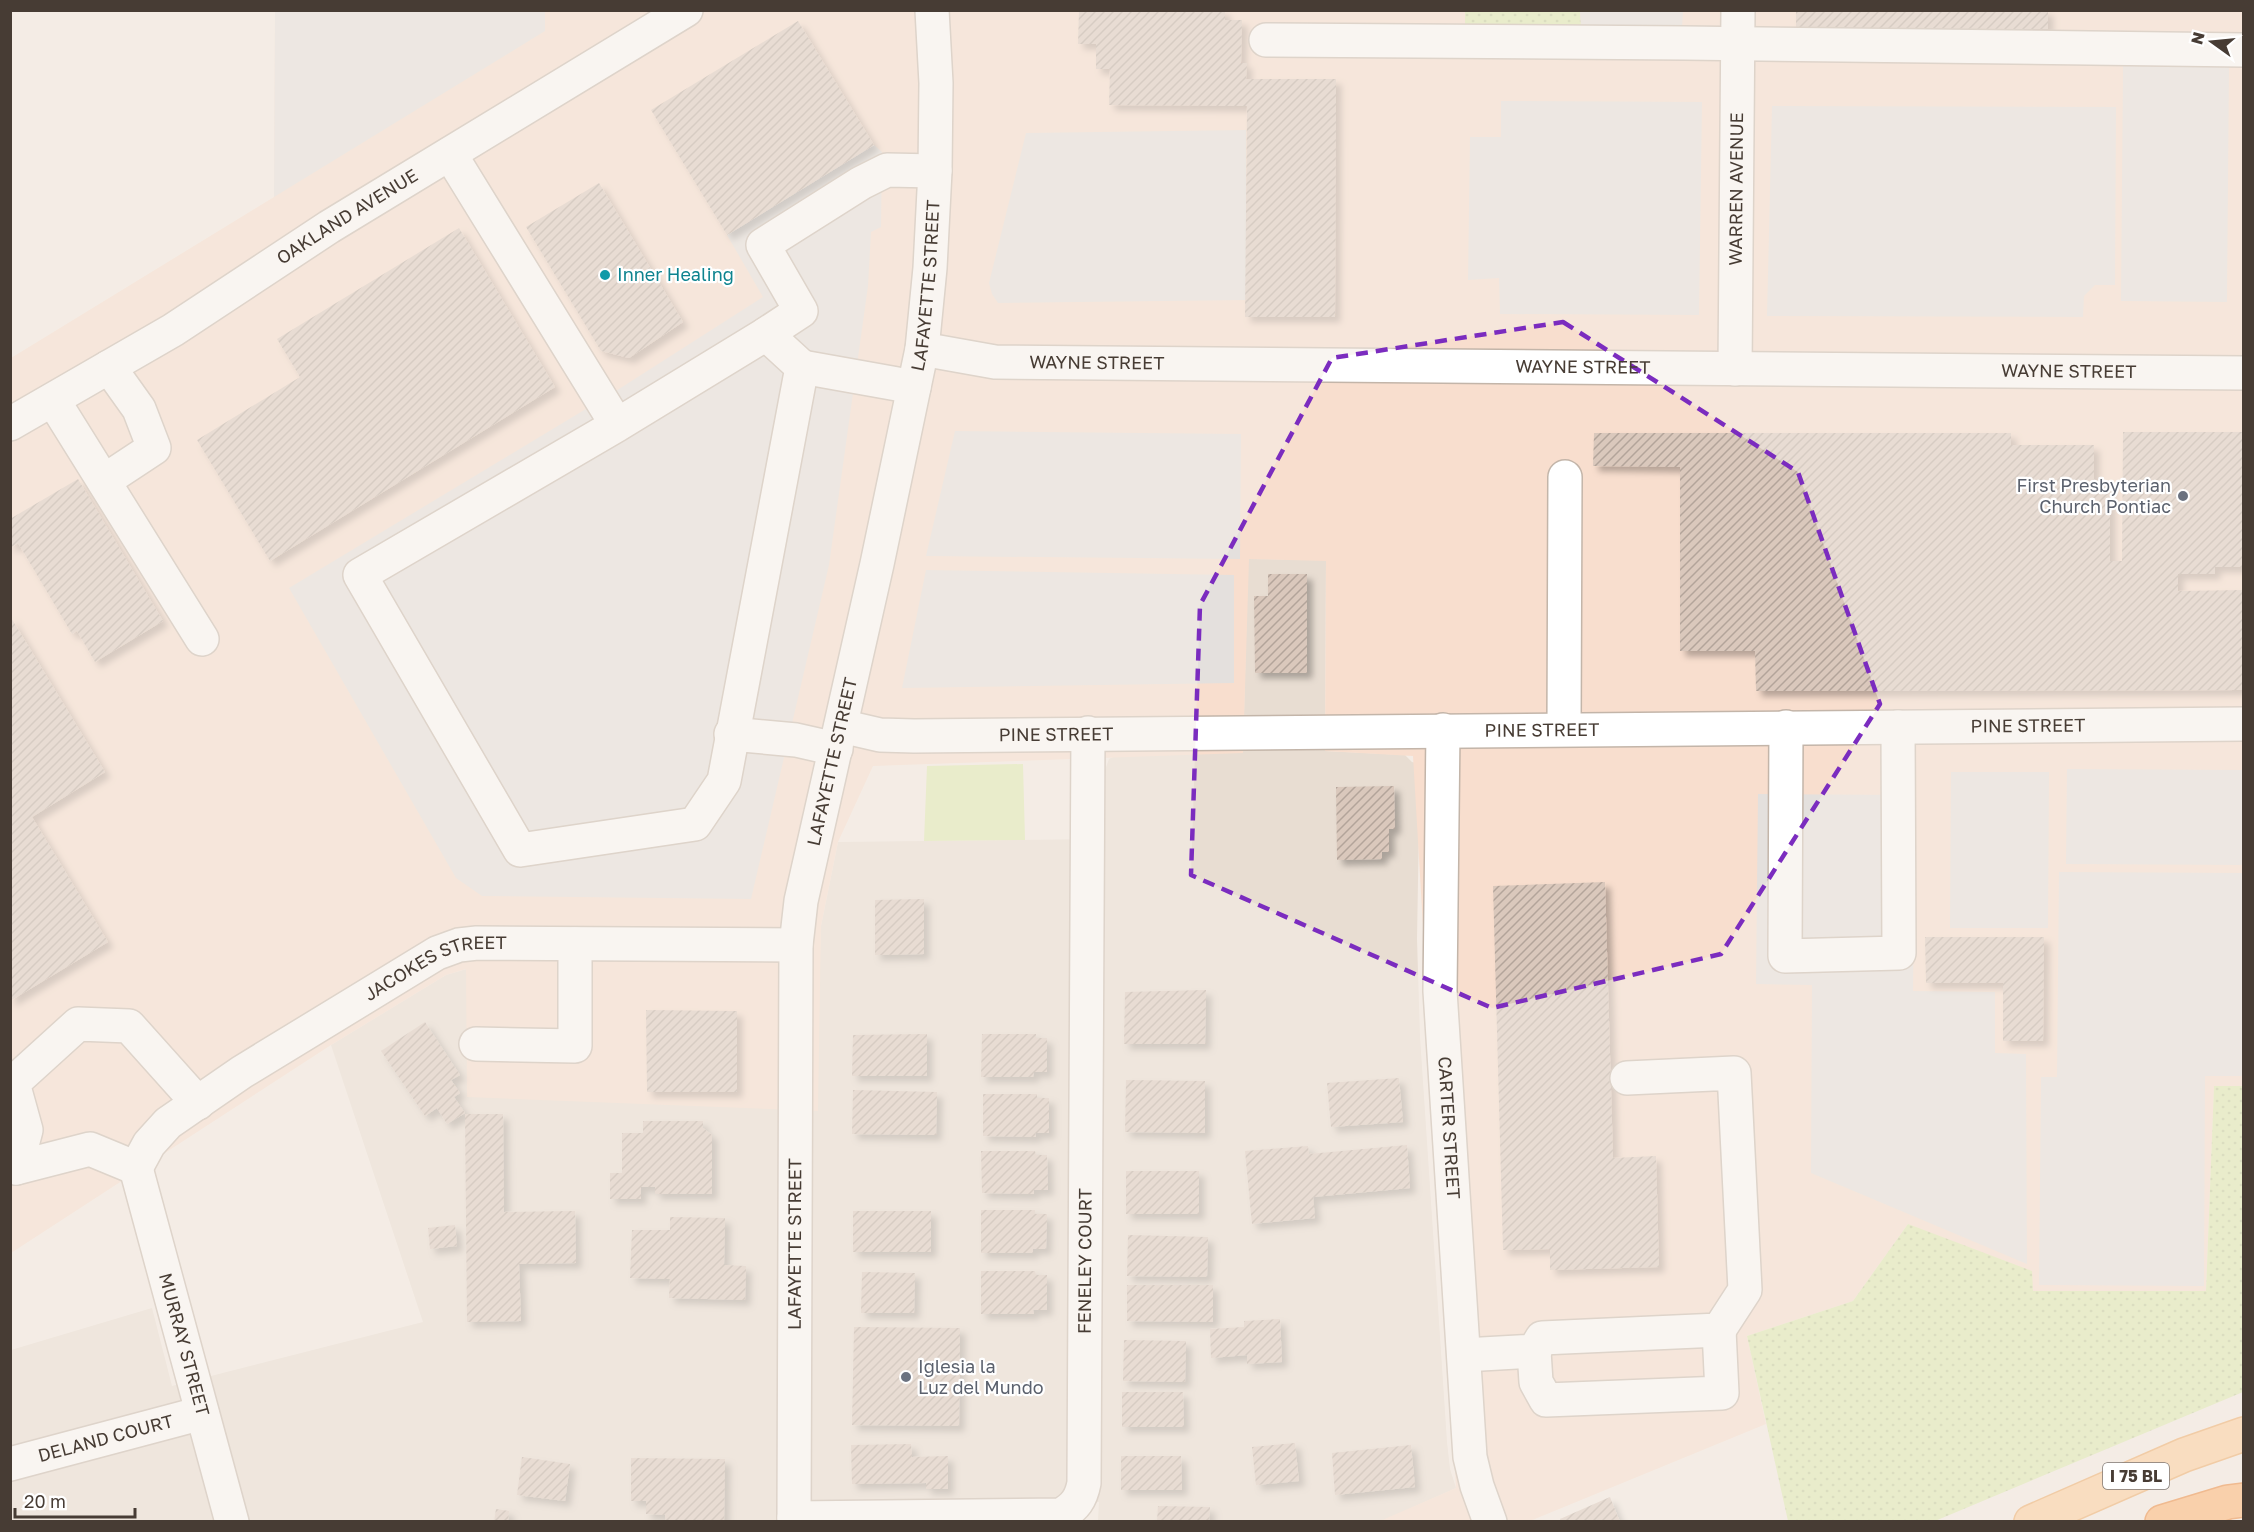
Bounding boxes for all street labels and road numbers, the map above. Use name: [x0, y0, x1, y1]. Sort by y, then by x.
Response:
street label: WARREN AVENUE: [1724, 112, 1747, 266]
street label: OAKLAND AVENUE: [272, 164, 421, 269]
street label: LAFAYETTE STREET: [906, 199, 944, 373]
street label: WAYNE STREET: [1029, 350, 1165, 373]
street label: WAYNE STREET: [1515, 355, 1651, 378]
street label: WAYNE STREET: [2001, 359, 2137, 382]
street label: LAFAYETTE STREET: [802, 675, 861, 848]
street label: PINE STREET: [1970, 713, 2085, 736]
street label: PINE STREET: [1484, 718, 1599, 741]
street label: PINE STREET: [998, 722, 1113, 745]
street label: JACOKES STREET: [360, 931, 507, 1005]
street label: CARTER STREET: [1434, 1056, 1465, 1200]
street label: LAFAYETTE STREET: [783, 1158, 805, 1330]
street label: FENELEY COURT: [1073, 1188, 1096, 1334]
street label: MURRAY STREET: [155, 1270, 215, 1418]
street label: DELAND COURT: [35, 1409, 176, 1466]
road number: I 75 BL: [2103, 1463, 2169, 1489]

